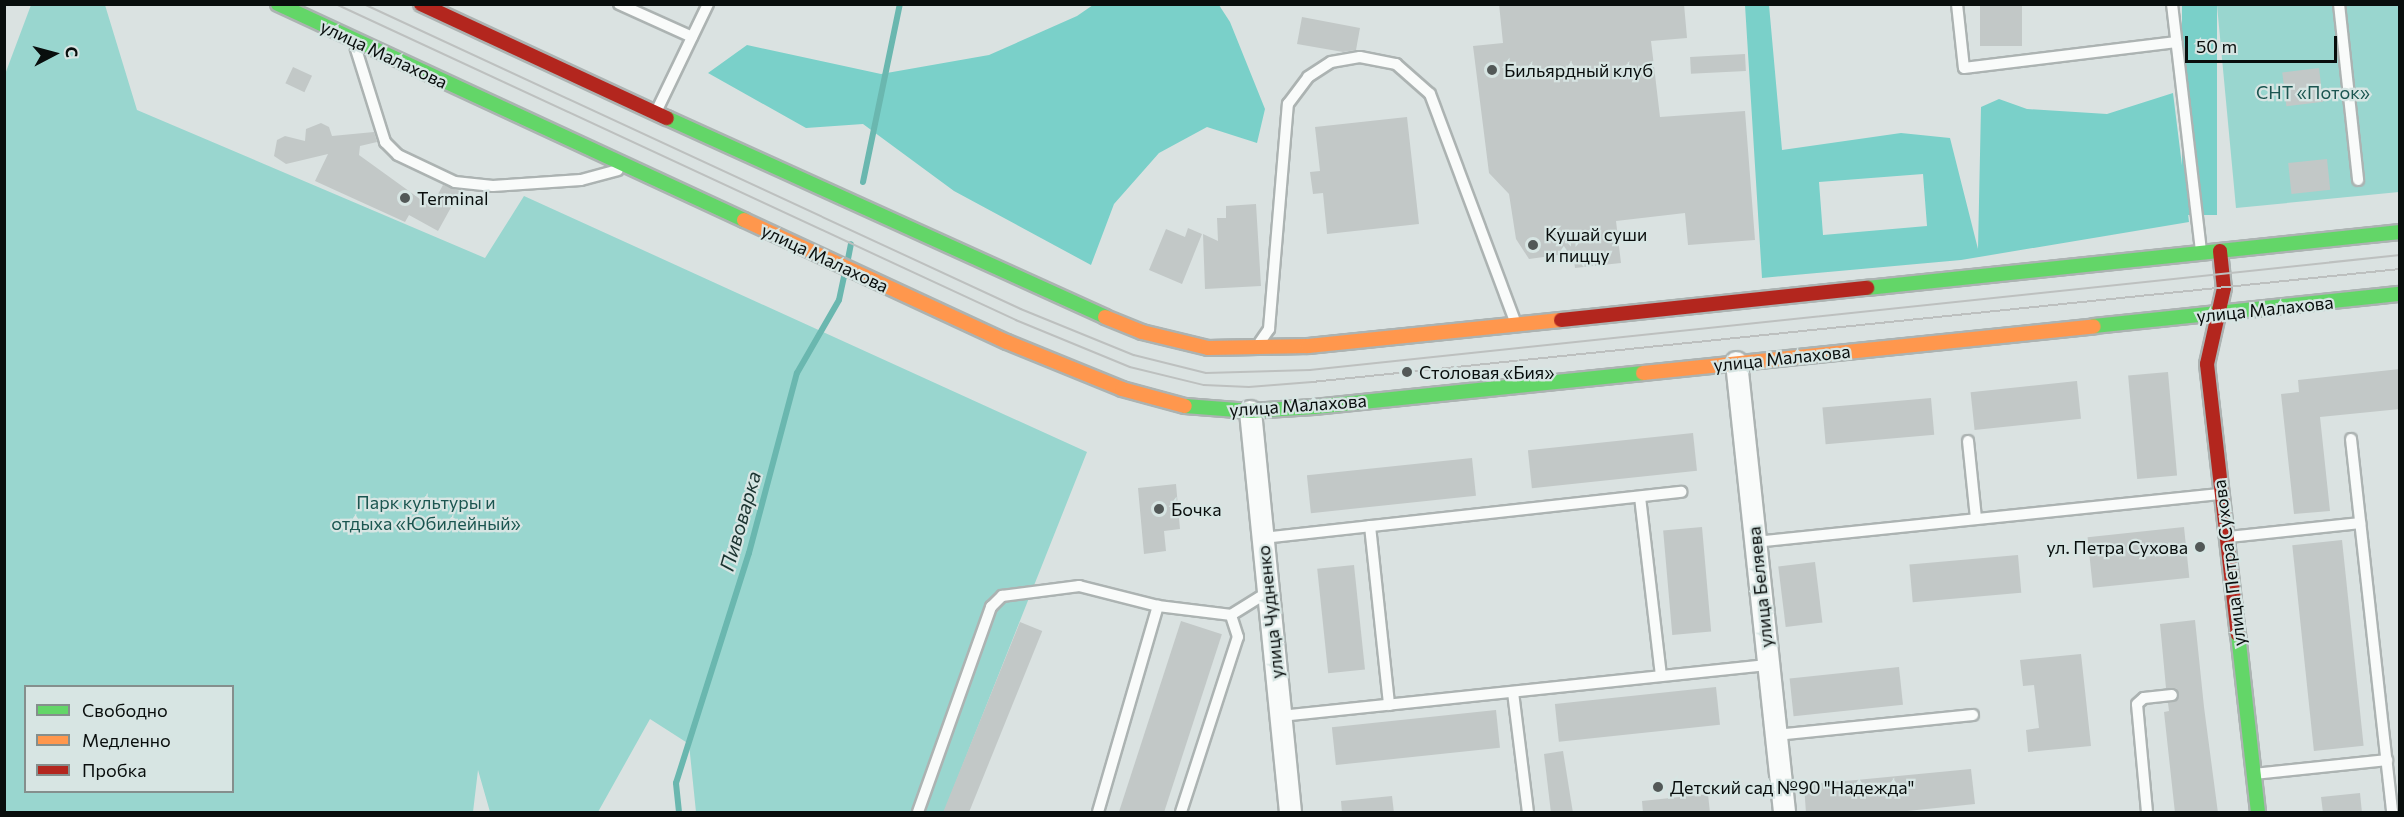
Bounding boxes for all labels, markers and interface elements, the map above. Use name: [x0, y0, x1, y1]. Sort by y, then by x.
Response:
street label: улица Малахова: [317, 15, 451, 93]
north arrow: [24, 24, 84, 84]
scale bar: [2188, 24, 2340, 62]
text: 50 m: [2196, 35, 2237, 57]
text: С: [62, 46, 82, 58]
place label: Бильярдный клуб: [1504, 59, 1653, 81]
marker: Бильярдный клуб: [1485, 63, 1499, 77]
park label: СНТ «Поток»: [2256, 81, 2370, 103]
place label: Terminal: [417, 187, 488, 209]
marker: Terminal: [398, 191, 412, 205]
street label: улица Малахова: [758, 219, 892, 297]
place label: Кушай суши и пиццу: [1545, 224, 1647, 266]
marker: Кушай суши и пиццу: [1526, 238, 1540, 252]
street label: улица Малахова: [2195, 291, 2335, 327]
street label: улица Малахова: [1712, 340, 1852, 376]
place label: Столовая «Бия»: [1419, 361, 1554, 383]
marker: Столовая «Бия»: [1400, 365, 1414, 379]
street label: улица Малахова: [1229, 389, 1367, 421]
water label: Пивоварка: [714, 468, 766, 574]
street label: улица Петра Сухова: [2208, 479, 2250, 647]
park label: Парк культуры и отдыха «Юбилейный»: [331, 492, 521, 534]
place label: Бочка: [1171, 498, 1222, 520]
marker: Бочка: [1152, 502, 1166, 516]
street label: улица Беляева: [1743, 525, 1777, 649]
place label: ул. Петра Сухова: [2046, 536, 2188, 558]
marker: ул. Петра Сухова: [2193, 540, 2207, 554]
street label: улица Чудненко: [1252, 544, 1288, 680]
legend: [24, 685, 234, 793]
text: Свободно: [82, 699, 168, 721]
text: Медленно: [82, 729, 171, 751]
text: Пробка: [82, 759, 147, 781]
place label: Детский сад №90 "Надежда": [1670, 776, 1914, 798]
marker: Детский сад №90 "Надежда": [1651, 780, 1665, 794]

